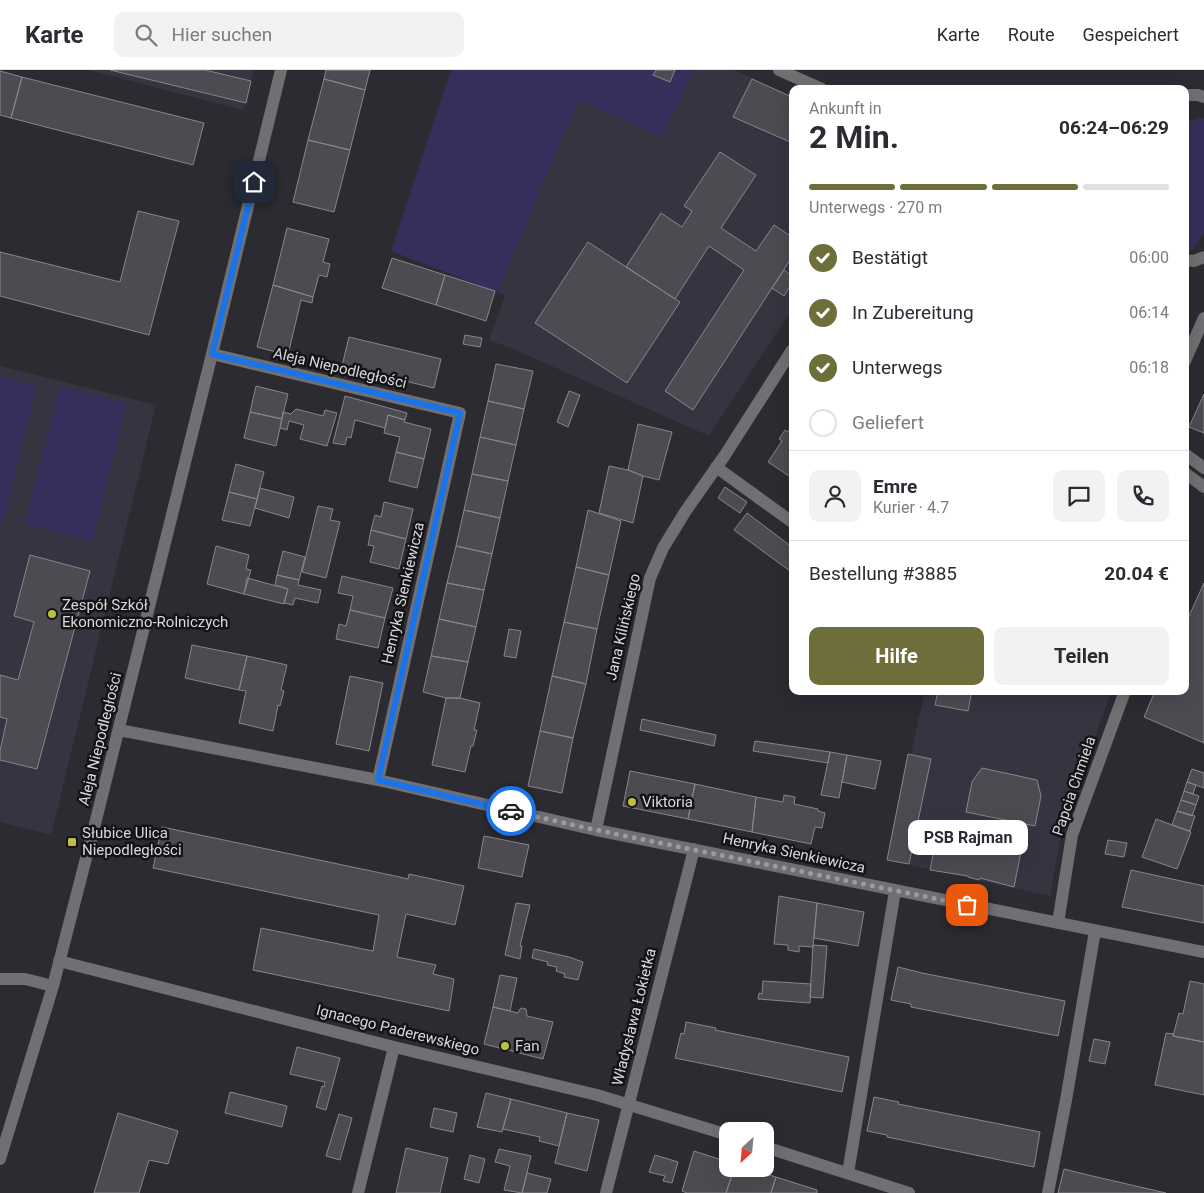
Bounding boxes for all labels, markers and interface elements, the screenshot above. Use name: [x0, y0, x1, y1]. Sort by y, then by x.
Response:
search box: [114, 12, 464, 57]
text: Karte: [25, 21, 84, 49]
icon: search: [132, 21, 160, 49]
text: Hier suchen: [172, 23, 272, 46]
text: Karte: [937, 24, 980, 45]
text: Route: [1008, 24, 1055, 45]
text: Gespeichert: [1083, 24, 1179, 45]
text: Ankunft in: [809, 99, 882, 118]
text: 06:24–06:29: [1059, 116, 1169, 139]
text: 2 Min.: [809, 118, 899, 156]
pin: [233, 161, 275, 203]
icon: home: [240, 168, 268, 196]
text: Unterwegs · 270 m: [809, 198, 942, 217]
icon: check: [809, 244, 837, 272]
text: Bestätigt: [852, 246, 928, 269]
text: 06:00: [1129, 248, 1169, 267]
icon: check: [809, 299, 837, 327]
text: In Zubereitung: [852, 301, 974, 324]
text: 06:14: [1129, 303, 1169, 322]
street label: Aleja Niepodległości: [271, 344, 409, 392]
icon: check: [809, 354, 837, 382]
text: Unterwegs: [852, 356, 943, 379]
text: 06:18: [1129, 358, 1169, 377]
text: Geliefert: [852, 411, 924, 434]
button: person: [809, 470, 861, 522]
button: chat: [1053, 470, 1105, 522]
button: phone: [1117, 470, 1169, 522]
text: Emre: [873, 475, 917, 498]
text: Kurier · 4.7: [873, 498, 949, 517]
street label: Henryka Sienkiewicza: [378, 520, 428, 666]
text: Bestellung #3885: [809, 562, 957, 585]
text: 20.04 €: [1104, 562, 1169, 585]
street label: Jana Kilińskiego: [602, 572, 644, 682]
place label: Zespół Szkół Ekonomiczno-Rolniczych: [62, 596, 228, 631]
marker: Zespół Szkół Ekonomiczno-Rolniczych: [46, 608, 58, 620]
button: Hilfe: [809, 627, 984, 685]
button: Teilen: [994, 627, 1169, 685]
street label: Aleja Niepodległości: [75, 671, 125, 807]
street label: Papcia Chmiela: [1049, 734, 1099, 838]
courier: [486, 786, 536, 836]
place label: Viktoria: [642, 793, 693, 811]
marker: Viktoria: [626, 796, 638, 808]
icon: car: [497, 797, 525, 825]
callout: PSB Rajman: [907, 820, 1027, 855]
place label: Słubice Ulica Niepodległości: [82, 824, 182, 859]
text: PSB Rajman: [924, 828, 1012, 847]
street label: Henryka Sienkiewicza: [721, 829, 867, 877]
marker: Słubice Ulica Niepodległości: [66, 836, 78, 848]
pin: [946, 884, 988, 926]
icon: bag: [953, 891, 981, 919]
street label: Władysława Łokietka: [608, 947, 660, 1087]
street label: Ignacego Paderewskiego: [315, 1001, 481, 1059]
place label: Fan: [515, 1037, 540, 1055]
marker: Fan: [499, 1040, 511, 1052]
north arrow: [719, 1122, 774, 1178]
map controls: [719, 1122, 774, 1177]

